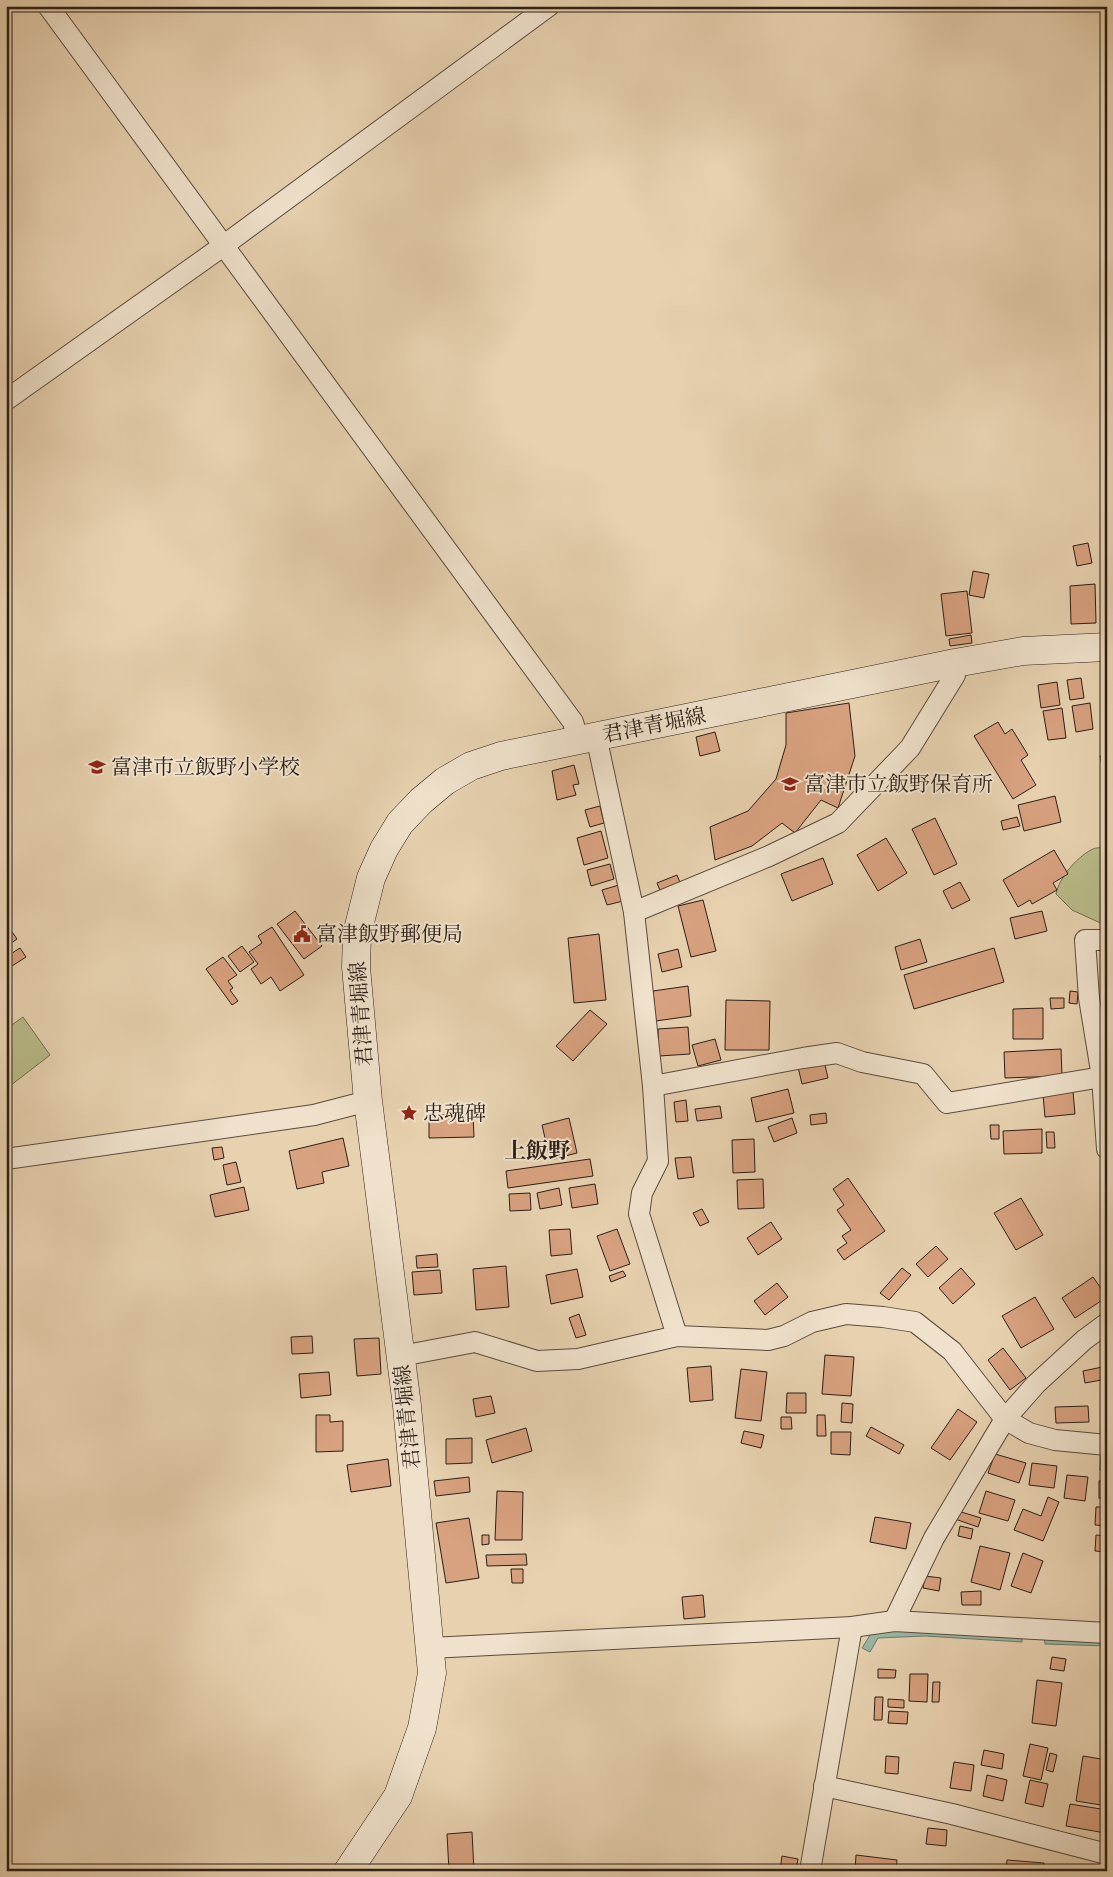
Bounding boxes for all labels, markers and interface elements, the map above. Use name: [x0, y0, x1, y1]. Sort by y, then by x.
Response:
street label: 君津青堀線: [600, 702, 709, 752]
place label: 富津市立飯野小学校: [111, 754, 300, 784]
school or university icon: 富津市立飯野小学校: [87, 757, 107, 777]
place label: 富津市立飯野保育所: [804, 771, 993, 801]
school or university icon: 富津市立飯野保育所: [780, 774, 800, 794]
place label: 富津飯野郵便局: [316, 921, 463, 951]
public building icon: 富津飯野郵便局: [292, 924, 312, 944]
street label: 君津青堀線: [344, 960, 382, 1067]
place label: 忠魂碑: [423, 1100, 486, 1130]
place icon: 忠魂碑: [399, 1103, 419, 1123]
district label: 上飯野: [504, 1137, 571, 1169]
street label: 君津青堀線: [389, 1363, 429, 1471]

